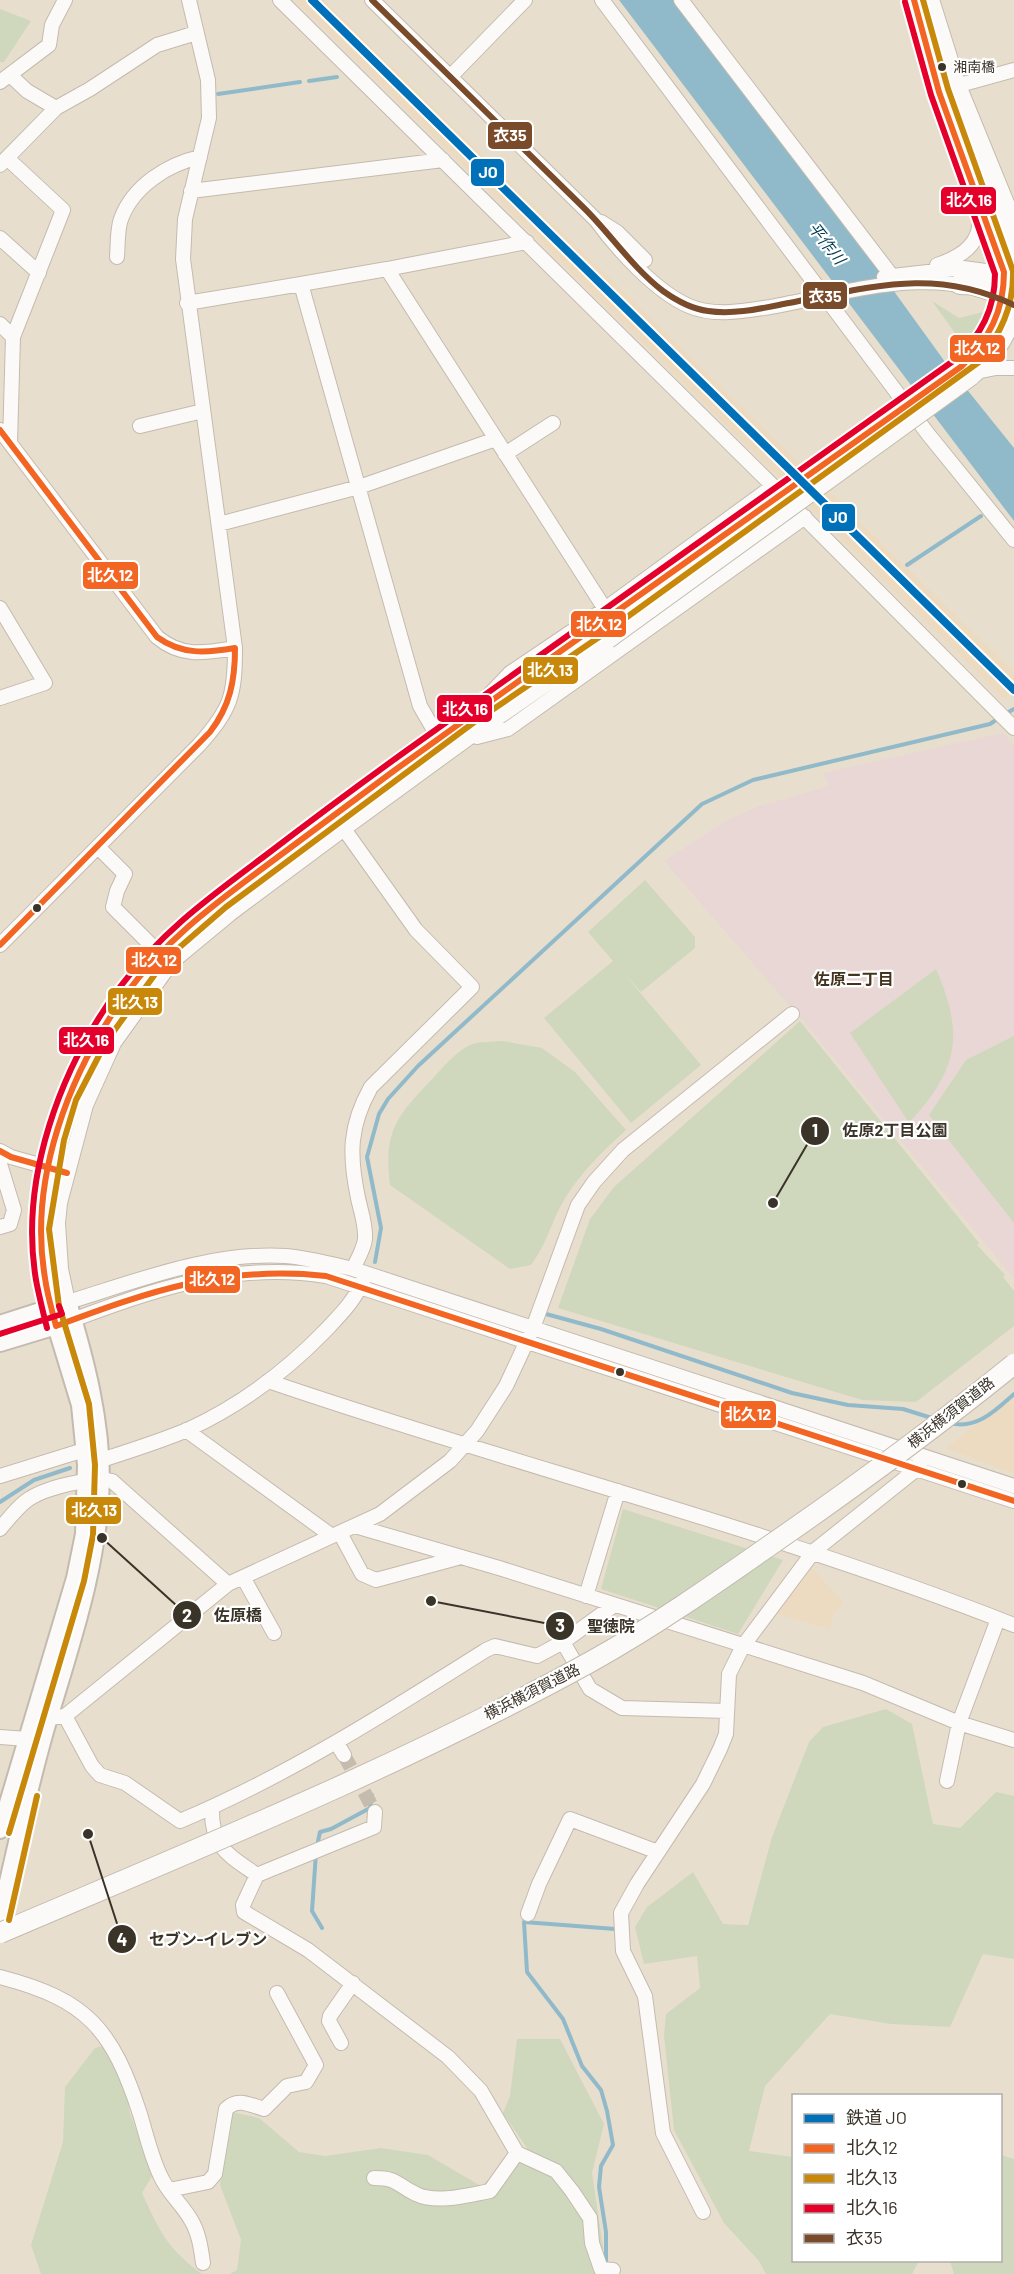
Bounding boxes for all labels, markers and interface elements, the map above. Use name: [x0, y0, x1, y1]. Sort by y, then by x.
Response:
place label: 湘南橋: [953, 58, 995, 75]
marker: 湘南橋: [936, 61, 948, 73]
line badge: 衣35: [487, 121, 533, 150]
text: 衣35: [493, 125, 527, 144]
line badge: JO: [470, 158, 505, 187]
text: JO: [478, 162, 498, 181]
line badge: 北久16: [940, 186, 997, 215]
text: 北久16: [946, 190, 993, 209]
water label: 平作川: [805, 218, 851, 269]
line badge: 衣35: [802, 281, 848, 310]
text: 衣35: [808, 286, 842, 305]
line badge: 北久12: [949, 334, 1006, 363]
text: 北久12: [954, 338, 1000, 357]
line badge: JO: [821, 503, 856, 532]
text: JO: [828, 507, 848, 526]
line badge: 北久12: [82, 561, 139, 590]
text: 北久12: [87, 565, 133, 584]
line badge: 北久12: [570, 610, 627, 638]
text: 北久12: [576, 614, 622, 633]
line badge: 北久13: [522, 656, 579, 685]
text: 北久13: [527, 660, 573, 679]
line badge: 北久16: [436, 694, 493, 723]
text: 北久16: [442, 699, 489, 718]
unlabelled marker: [31, 902, 43, 914]
line badge: 北久12: [125, 946, 182, 975]
text: 北久12: [131, 950, 177, 969]
district label: 佐原二丁目: [813, 969, 894, 988]
line badge: 北久13: [107, 987, 163, 1016]
text: 北久13: [112, 992, 158, 1011]
line badge: 北久16: [58, 1026, 115, 1055]
text: 北久16: [63, 1030, 110, 1049]
callout: 佐原2丁目公園: [800, 1114, 959, 1148]
text: 1: [812, 1119, 818, 1141]
text: 佐原2丁目公園: [842, 1120, 947, 1139]
line badge: 北久12: [184, 1265, 241, 1294]
text: 北久12: [189, 1269, 235, 1288]
unlabelled marker: [614, 1366, 626, 1378]
street label: 横浜横須賀道路: [903, 1373, 997, 1452]
line badge: 北久12: [720, 1400, 777, 1429]
text: 北久12: [725, 1404, 771, 1423]
unlabelled marker: [956, 1478, 968, 1490]
line badge: 北久13: [65, 1496, 122, 1525]
text: 北久13: [71, 1500, 117, 1519]
callout: 佐原橋: [172, 1598, 274, 1632]
text: 2: [182, 1604, 192, 1626]
text: 佐原橋: [213, 1605, 262, 1624]
callout: 聖徳院: [545, 1609, 647, 1643]
text: 3: [555, 1614, 565, 1636]
text: 聖徳院: [587, 1616, 635, 1635]
street label: 横浜横須賀道路: [481, 1659, 582, 1723]
callout: セブン-イレブン: [107, 1922, 279, 1956]
text: 4: [117, 1928, 128, 1950]
text: セブン-イレブン: [149, 1929, 267, 1948]
legend: [792, 2094, 1002, 2262]
text: 鉄道 JO: [846, 2106, 907, 2128]
text: 北久12: [846, 2136, 898, 2158]
text: 北久13: [846, 2166, 898, 2188]
text: 北久16: [846, 2196, 898, 2218]
text: 衣35: [846, 2226, 883, 2248]

